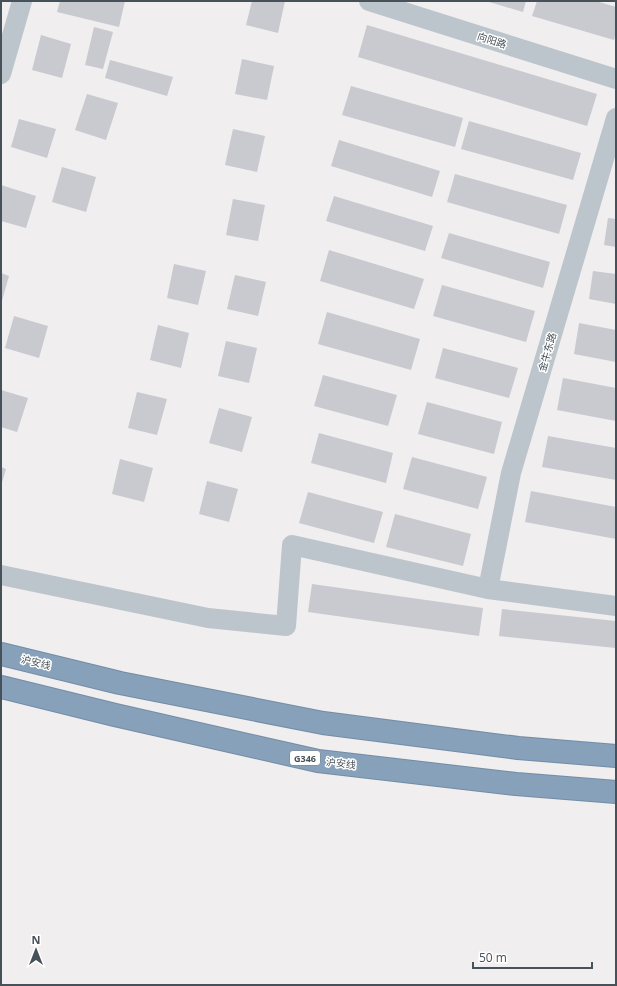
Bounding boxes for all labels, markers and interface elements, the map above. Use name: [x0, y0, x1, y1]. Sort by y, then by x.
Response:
street label: 向阳路: [476, 29, 508, 51]
street label: 金牛东路: [535, 331, 559, 373]
street label: 沪安线: [20, 652, 52, 672]
road number: G346: [290, 751, 320, 765]
street label: 沪安线: [325, 754, 357, 772]
north arrow: [16, 930, 56, 970]
text: N: [32, 932, 40, 947]
scale bar: [473, 944, 592, 970]
text: 50 m: [479, 949, 507, 966]

